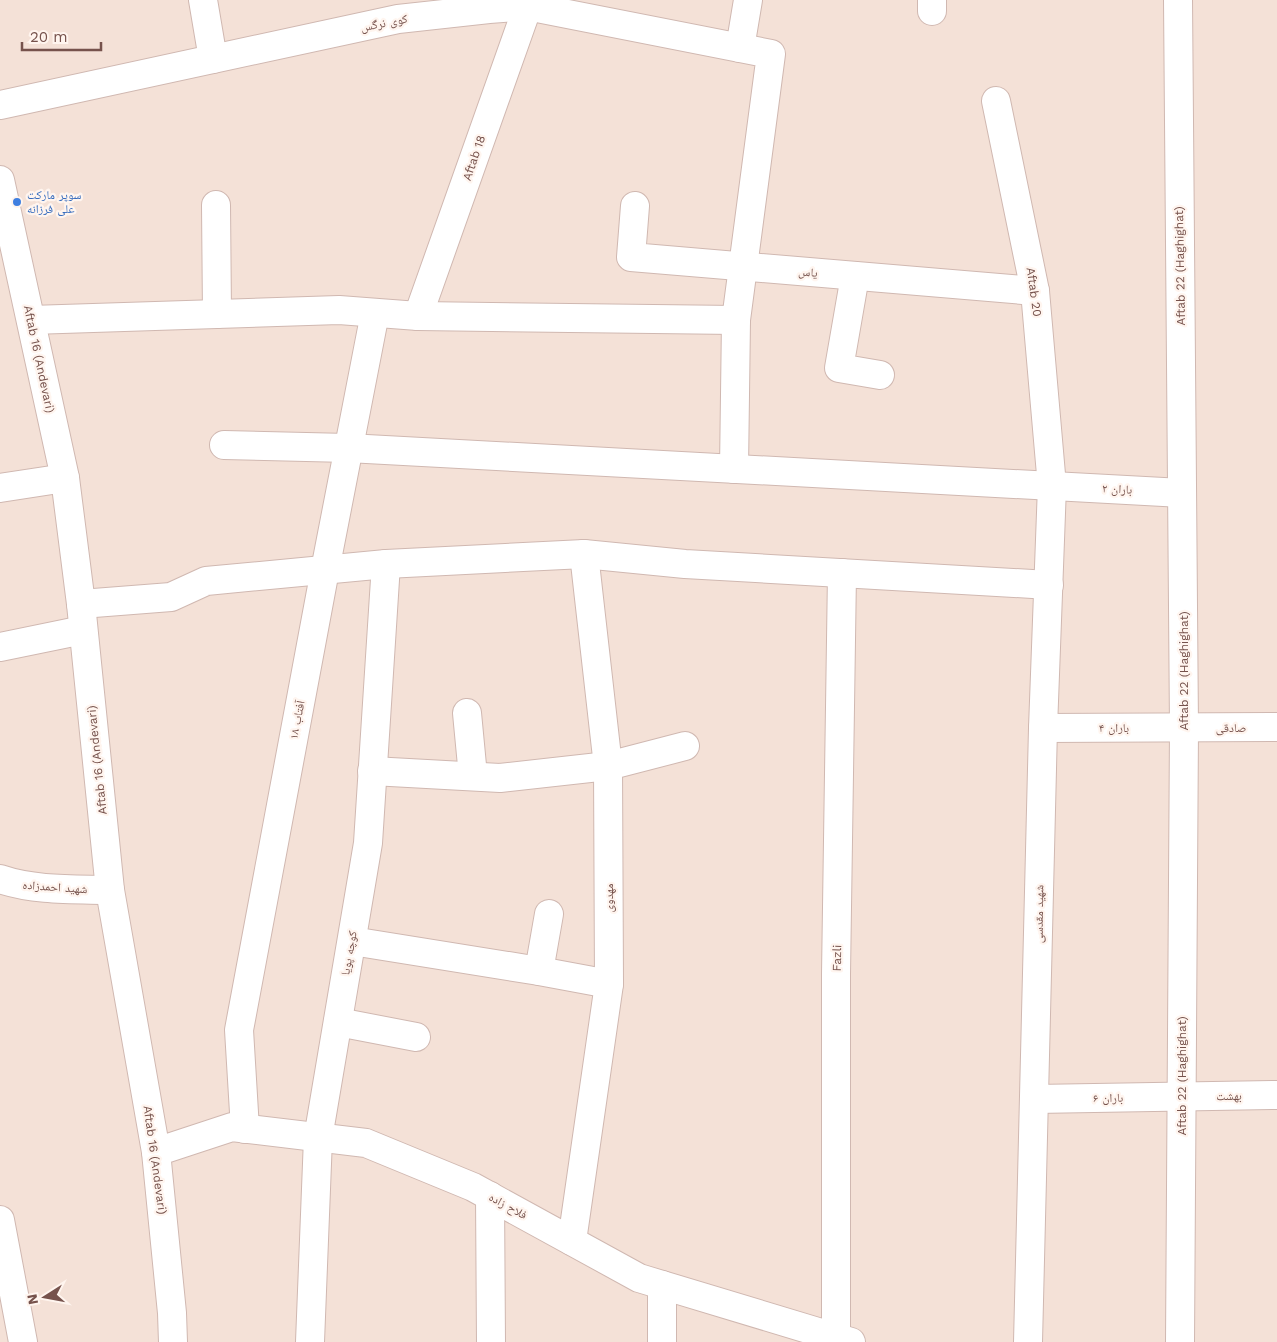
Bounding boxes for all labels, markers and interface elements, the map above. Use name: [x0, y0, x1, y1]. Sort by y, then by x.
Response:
street label: کوی نرگس: [359, 12, 409, 34]
scale bar: [22, 20, 101, 52]
text: 20 m: [30, 28, 68, 46]
street label: Aftab 18: [460, 133, 488, 183]
place label: سوپر مارکت علی فرزانه: [27, 188, 82, 216]
marker: سوپر مارکت علی فرزانه: [11, 196, 23, 208]
street label: Aftab 22 (Haghighat): [1172, 206, 1188, 326]
street label: یاس: [798, 264, 818, 280]
street label: Aftab 20: [1024, 266, 1044, 318]
street label: Aftab 16 (Andevari): [21, 304, 57, 414]
street label: باران ۲: [1101, 481, 1133, 497]
street label: Aftab 22 (Haghighat): [1177, 611, 1191, 731]
street label: آفتاب ۱۸: [286, 698, 308, 741]
street label: Aftab 16 (Andevari): [84, 705, 110, 815]
street label: باران ۴: [1099, 721, 1129, 735]
street label: صادقی: [1216, 721, 1246, 735]
street label: شهید احمدزاده: [22, 878, 88, 896]
street label: مهدوی: [602, 884, 616, 912]
street label: شهید مقدسی: [1031, 885, 1047, 943]
street label: کوچه پویا: [338, 930, 360, 976]
street label: Fazli: [830, 944, 844, 972]
street label: Aftab 22 (Haghighat): [1175, 1016, 1189, 1136]
street label: بهشت: [1216, 1089, 1242, 1104]
street label: باران ۶: [1093, 1091, 1123, 1106]
street label: Aftab 16 (Andevari): [140, 1105, 170, 1215]
street label: فلاح زاده: [486, 1190, 530, 1222]
north arrow: [20, 1272, 70, 1322]
text: N: [23, 1293, 41, 1306]

